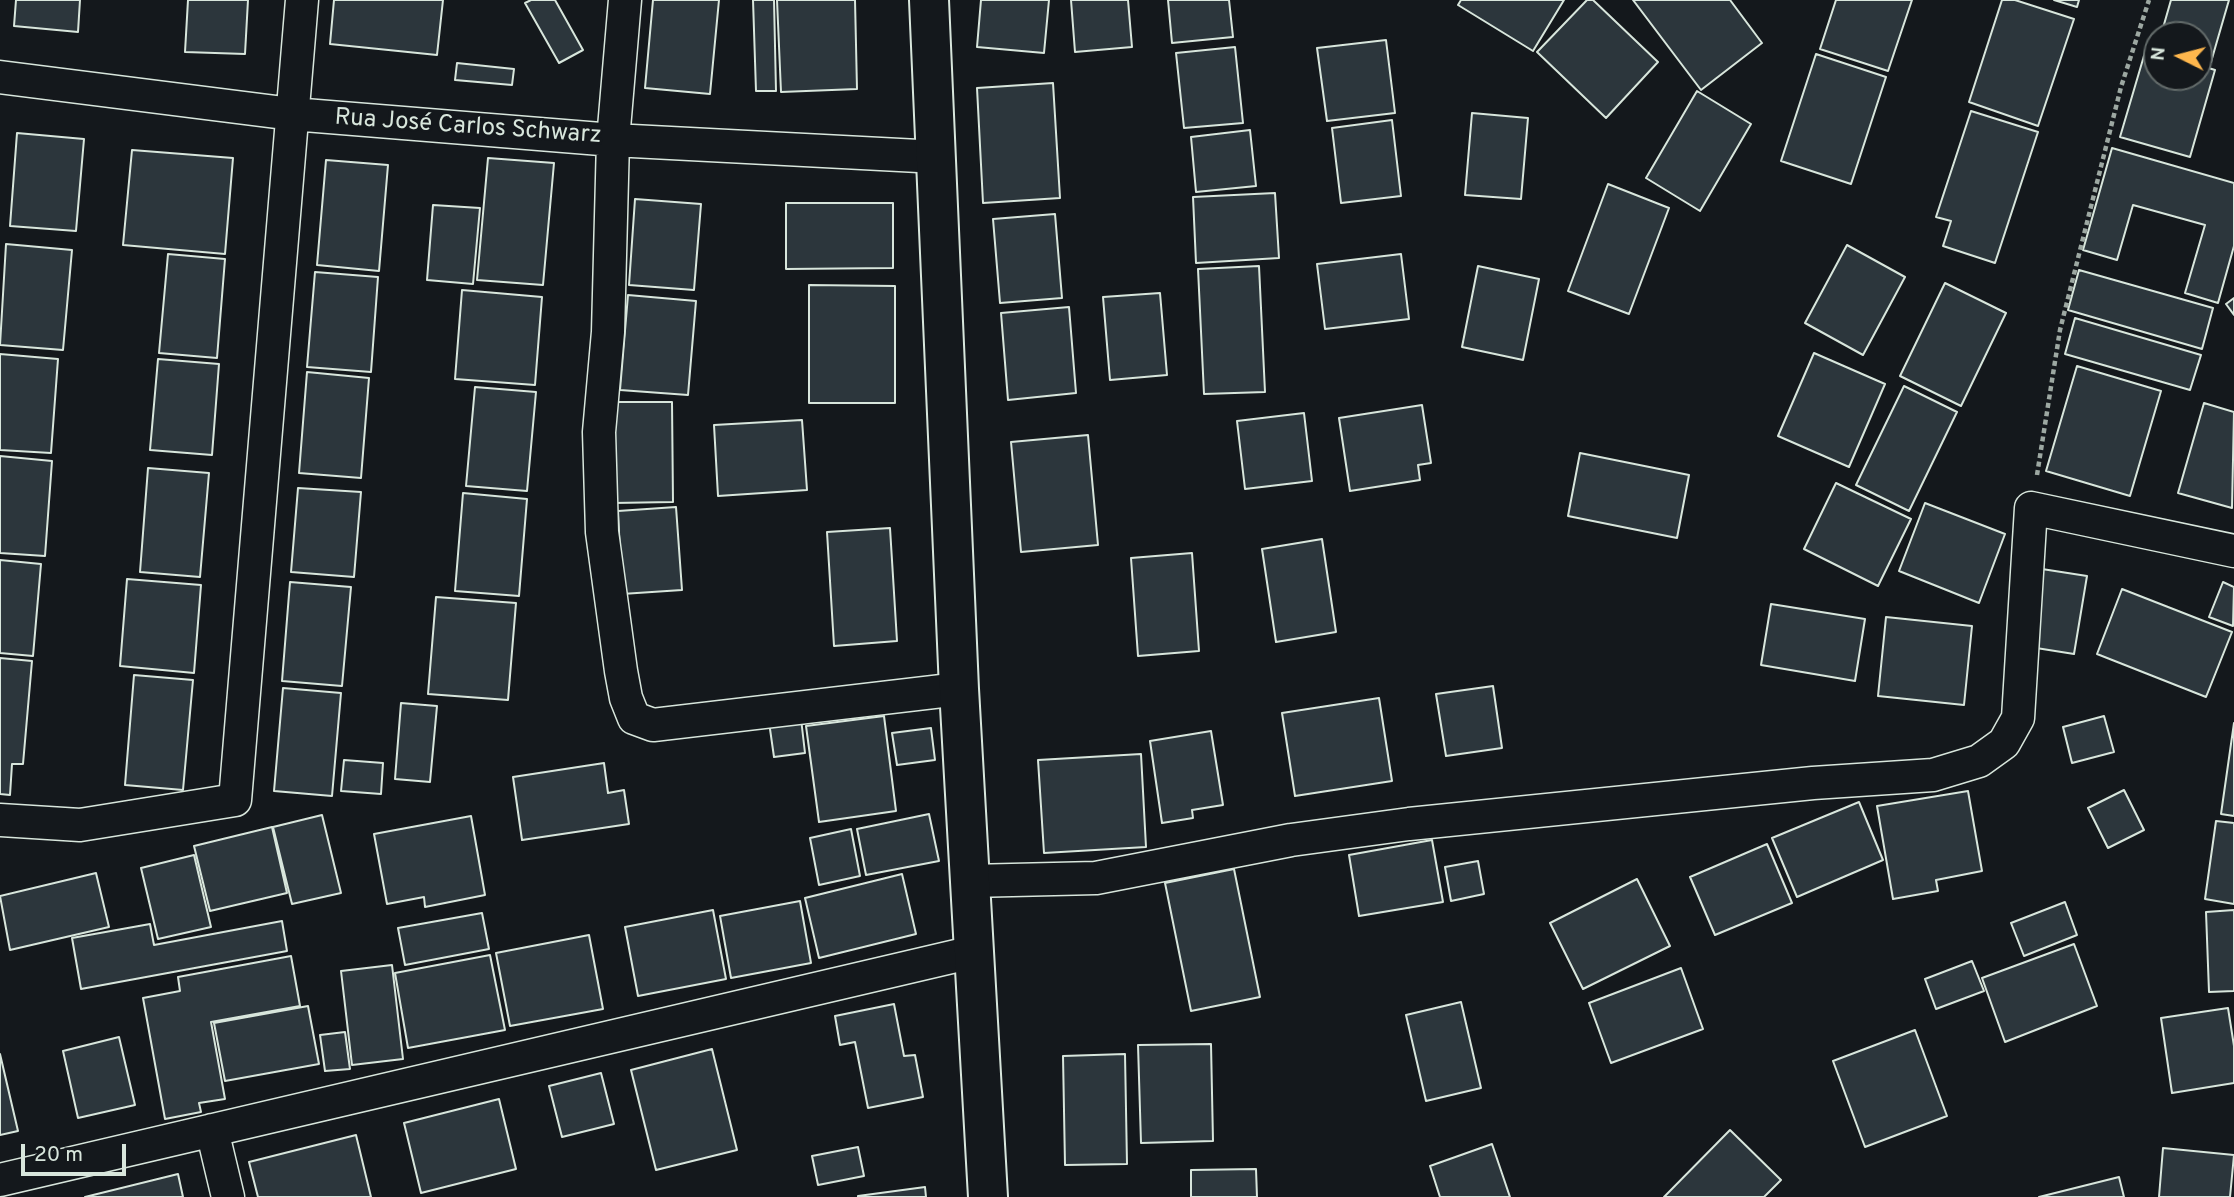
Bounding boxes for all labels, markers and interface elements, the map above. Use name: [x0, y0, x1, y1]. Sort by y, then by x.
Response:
north arrow: [2143, 21, 2213, 91]
text: N: [2146, 46, 2172, 62]
street label: Rua José Carlos Schwarz: [333, 104, 603, 152]
scale bar: [24, 1130, 130, 1174]
text: 20 m: [34, 1142, 83, 1169]

